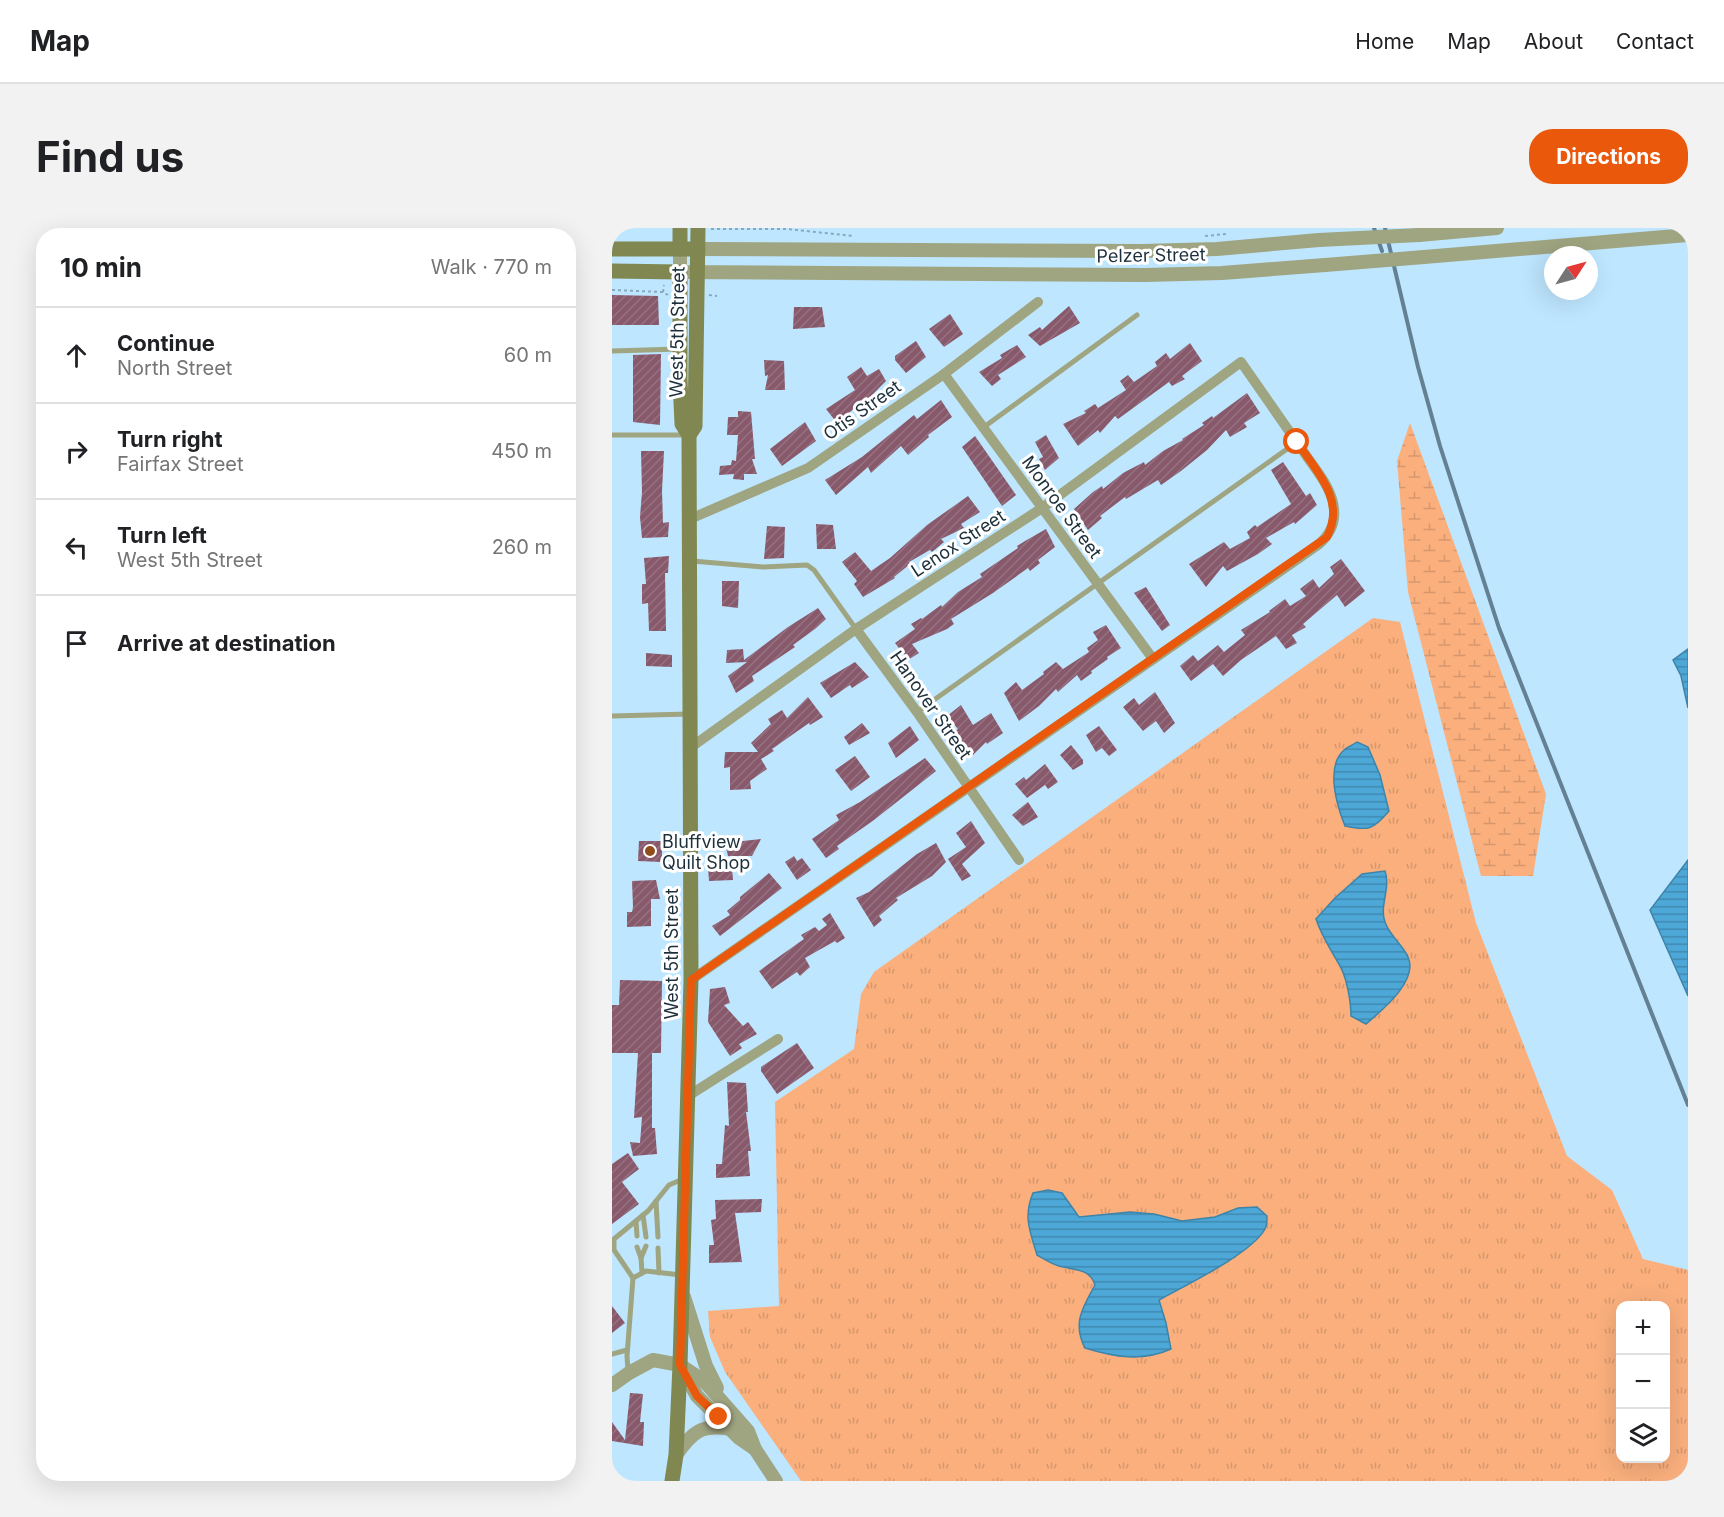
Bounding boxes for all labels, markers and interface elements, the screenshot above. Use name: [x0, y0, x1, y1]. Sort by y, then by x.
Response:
text: Map: [30, 24, 90, 58]
text: Home: [1355, 29, 1414, 54]
text: Map: [1447, 29, 1491, 54]
text: About: [1524, 29, 1583, 54]
text: Contact: [1616, 29, 1694, 54]
button: Directions: [1529, 129, 1688, 184]
text: Find us: [36, 131, 184, 182]
street label: Pelzer Street: [1096, 244, 1206, 266]
north arrow: [1544, 246, 1598, 300]
text: 10 min: [60, 252, 142, 283]
text: Walk · 770 m: [431, 255, 552, 279]
street label: West 5th Street: [665, 266, 689, 398]
text: Continue: [117, 330, 215, 356]
icon: ahead: [60, 339, 93, 372]
text: 60 m: [504, 343, 552, 367]
text: North Street: [117, 356, 232, 380]
street label: Otis Street: [819, 376, 905, 444]
text: Turn right: [117, 426, 223, 452]
route start: [1283, 428, 1309, 454]
icon: right: [60, 435, 93, 468]
text: 450 m: [491, 439, 552, 463]
text: Fairfax Street: [117, 452, 244, 476]
street label: Monroe Street: [1018, 452, 1106, 562]
street label: Lenox Street: [907, 505, 1009, 581]
text: Turn left: [117, 522, 207, 548]
icon: left: [60, 531, 93, 564]
text: 260 m: [492, 535, 552, 559]
text: West 5th Street: [117, 548, 263, 572]
icon: arrive: [60, 627, 93, 660]
text: Arrive at destination: [117, 630, 336, 656]
street label: Hanover Street: [886, 647, 976, 763]
place label: Bluffview Quilt Shop: [662, 831, 750, 873]
marker: Bluffview Quilt Shop: [643, 844, 657, 858]
street label: West 5th Street: [661, 888, 682, 1020]
map controls: [1616, 1301, 1670, 1463]
button: +: [1616, 1301, 1670, 1355]
button: −: [1616, 1355, 1670, 1409]
route end: [705, 1403, 731, 1429]
button: layers: [1616, 1409, 1670, 1463]

